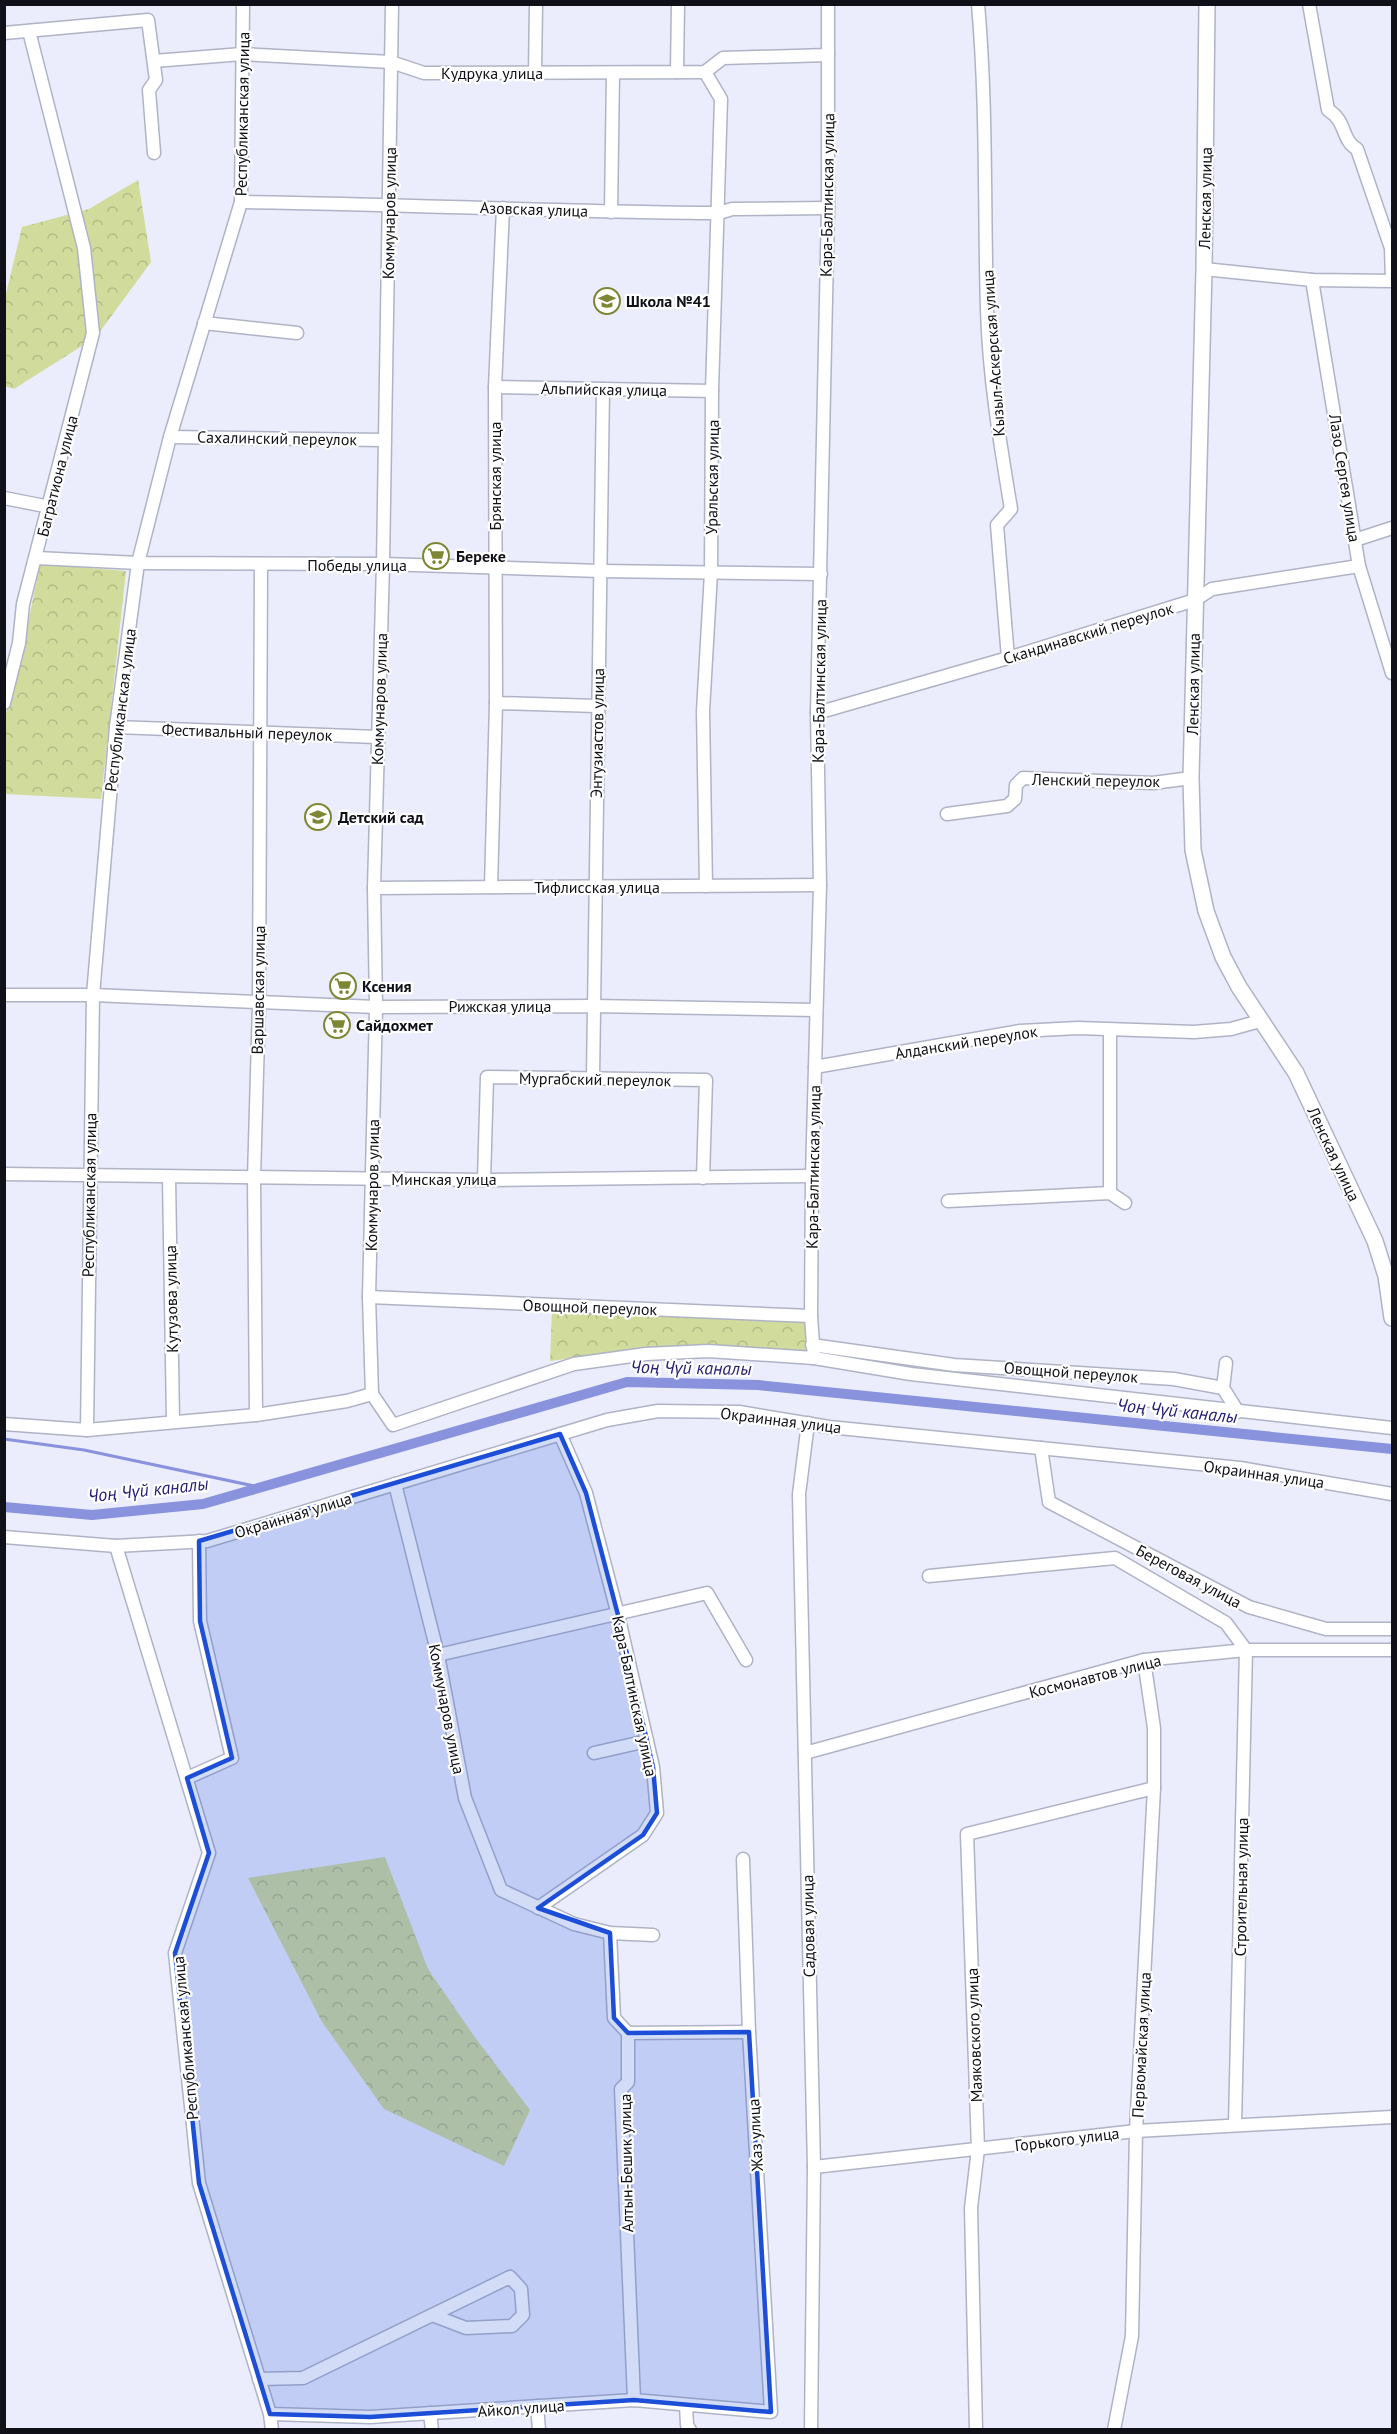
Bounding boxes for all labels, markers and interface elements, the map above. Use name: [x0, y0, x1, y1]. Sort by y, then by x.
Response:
street label: Республиканская улица: [231, 32, 253, 196]
street label: Кудрука улица: [441, 63, 543, 83]
street label: Кара-Балтинская улица: [816, 113, 838, 277]
street label: Коммунаров улица: [378, 147, 400, 279]
street label: Ленская улица: [1194, 147, 1216, 250]
street label: Азовская улица: [479, 197, 589, 221]
street label: Кызыл-Аскерская улица: [977, 269, 1009, 437]
school or university icon: Школа №41: [592, 286, 622, 316]
place label: Школа №41: [626, 291, 711, 311]
street label: Альпийская улица: [541, 378, 667, 400]
street label: Лазо Сергея улица: [1325, 411, 1365, 544]
street label: Багратиона улица: [32, 413, 82, 539]
street label: Уральская улица: [701, 419, 723, 535]
street label: Брянская улица: [485, 421, 505, 531]
street label: Сахалинский переулок: [197, 427, 358, 449]
supermarket icon: Береке: [421, 541, 451, 571]
place label: Береке: [456, 546, 506, 566]
street label: Победы улица: [307, 555, 407, 575]
street label: Скандинавский переулок: [1001, 598, 1176, 668]
street label: Кара-Балтинская улица: [808, 599, 830, 763]
street label: Республиканская улица: [100, 627, 140, 793]
street label: Коммунаров улица: [367, 633, 391, 765]
street label: Ленская улица: [1182, 633, 1204, 736]
street label: Энтузиастов улица: [586, 668, 608, 798]
street label: Фестивальный переулок: [161, 719, 333, 745]
street label: Ленский переулок: [1031, 769, 1161, 791]
school or university icon: Детский сад: [303, 802, 333, 832]
place label: Детский сад: [338, 807, 424, 827]
street label: Тифлисская улица: [534, 877, 660, 897]
street label: Варшавская улица: [247, 925, 269, 1055]
supermarket icon: Ксения: [328, 971, 358, 1001]
place label: Ксения: [362, 976, 412, 996]
street label: Рижская улица: [449, 996, 551, 1016]
supermarket icon: Сайдохмет: [322, 1010, 352, 1040]
place label: Сайдохмет: [356, 1015, 433, 1035]
street label: Алданский переулок: [893, 1021, 1039, 1063]
street label: Мургабский переулок: [519, 1068, 672, 1090]
street label: Кара-Балтинская улица: [802, 1085, 824, 1249]
street label: Ленская улица: [1303, 1103, 1365, 1205]
street label: Республиканская улица: [78, 1113, 100, 1277]
street label: Коммунаров улица: [361, 1119, 383, 1251]
street label: Минская улица: [391, 1169, 497, 1189]
street label: Кутузова улица: [160, 1245, 182, 1353]
street label: Овощной переулок: [522, 1295, 658, 1319]
water label: Чоң Чүй каналы: [630, 1355, 752, 1380]
street label: Овощной переулок: [1003, 1357, 1139, 1387]
water label: Чоң Чүй каналы: [1116, 1393, 1239, 1428]
street label: Окраинная улица: [719, 1403, 843, 1437]
street label: Окраинная улица: [1202, 1456, 1326, 1492]
water label: Чоң Чүй каналы: [87, 1472, 210, 1507]
street label: Окраинная улица: [232, 1488, 354, 1542]
street label: Береговая улица: [1133, 1540, 1245, 1612]
street label: Кара-Балтинская улица: [608, 1614, 662, 1778]
street label: Коммунаров улица: [425, 1642, 469, 1776]
street label: Космонавтов улица: [1027, 1650, 1163, 1702]
street label: Строительная улица: [1230, 1817, 1252, 1957]
street label: Садовая улица: [797, 1874, 819, 1978]
street label: Республиканская улица: [168, 1955, 202, 2121]
street label: Маяковского улица: [962, 1967, 986, 2103]
street label: Первомайская улица: [1127, 1971, 1155, 2119]
street label: Алтын-Бешик улица: [615, 2093, 637, 2233]
street label: Жаз улица: [743, 2098, 767, 2173]
street label: Горького улица: [1014, 2123, 1120, 2155]
street label: Айкол улица: [477, 2395, 565, 2421]

